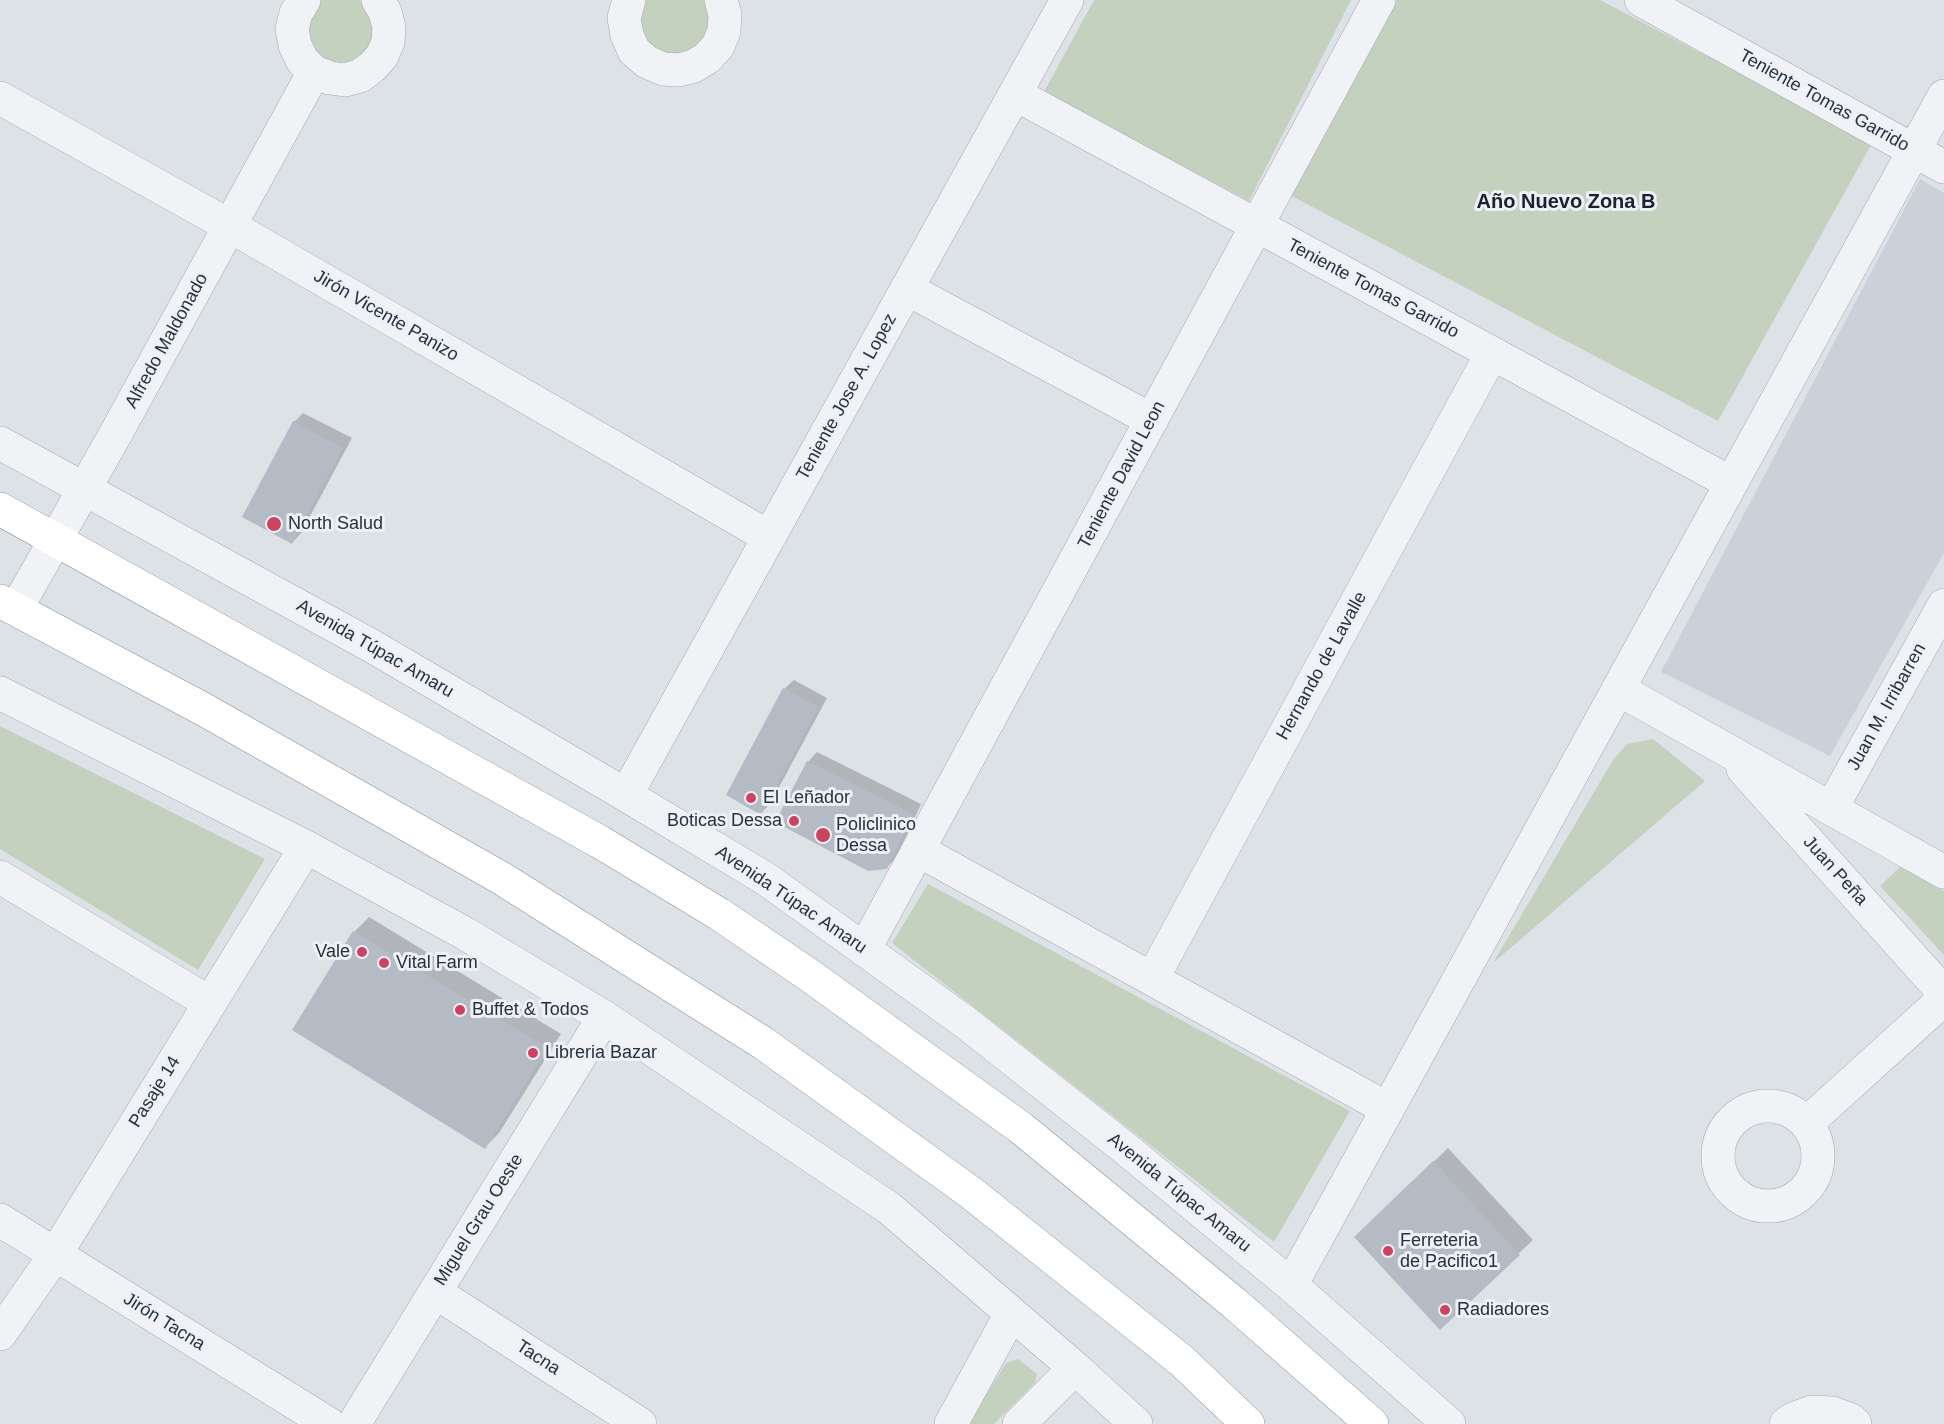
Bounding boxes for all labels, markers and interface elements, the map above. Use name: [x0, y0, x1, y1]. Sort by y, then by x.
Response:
street label: Teniente Tomas Garrido: [1735, 45, 1913, 157]
district label: Año Nuevo Zona B: [1477, 190, 1655, 214]
street label: Teniente Tomas Garrido: [1284, 235, 1462, 343]
street label: Jirón Vicente Panizo: [310, 266, 462, 366]
street label: Alfredo Maldonado: [121, 270, 213, 412]
street label: Teniente Jose A. Lopez: [792, 310, 902, 484]
street label: Teniente David Leon: [1074, 397, 1170, 553]
place label: North Salud: [288, 513, 383, 535]
marker: North Salud: [265, 515, 283, 533]
street label: Hernando de Lavalle: [1272, 588, 1372, 744]
street label: Avenida Túpac Amaru: [293, 595, 457, 703]
street label: Juan M. Irribarren: [1843, 640, 1931, 774]
place label: El Leñador: [763, 787, 850, 809]
marker: El Leñador: [744, 791, 758, 805]
place label: Boticas Dessa: [667, 810, 782, 832]
marker: Boticas Dessa: [787, 814, 801, 828]
place label: Policlinico Dessa: [836, 814, 916, 856]
marker: Policlinico Dessa: [814, 826, 832, 844]
street label: Juan Peña: [1798, 832, 1872, 910]
street label: Avenida Túpac Amaru: [711, 841, 871, 959]
place label: Vale: [315, 941, 350, 963]
marker: Vale: [355, 945, 369, 959]
place label: Vital Farm: [396, 952, 478, 974]
marker: Vital Farm: [377, 956, 391, 970]
place label: Buffet & Todos: [472, 999, 589, 1021]
marker: Buffet & Todos: [453, 1003, 467, 1017]
place label: Libreria Bazar: [545, 1042, 657, 1064]
marker: Libreria Bazar: [526, 1046, 540, 1060]
street label: Pasaje 14: [125, 1052, 185, 1132]
street label: Avenida Túpac Amaru: [1103, 1129, 1255, 1257]
street label: Miguel Grau Oeste: [430, 1150, 528, 1290]
place label: Ferreteria de Pacifico1: [1400, 1230, 1498, 1272]
marker: Ferreteria de Pacifico1: [1381, 1244, 1395, 1258]
street label: Jirón Tacna: [119, 1288, 209, 1356]
place label: Radiadores: [1457, 1299, 1549, 1321]
marker: Radiadores: [1438, 1303, 1452, 1317]
street label: Tacna: [512, 1336, 564, 1380]

